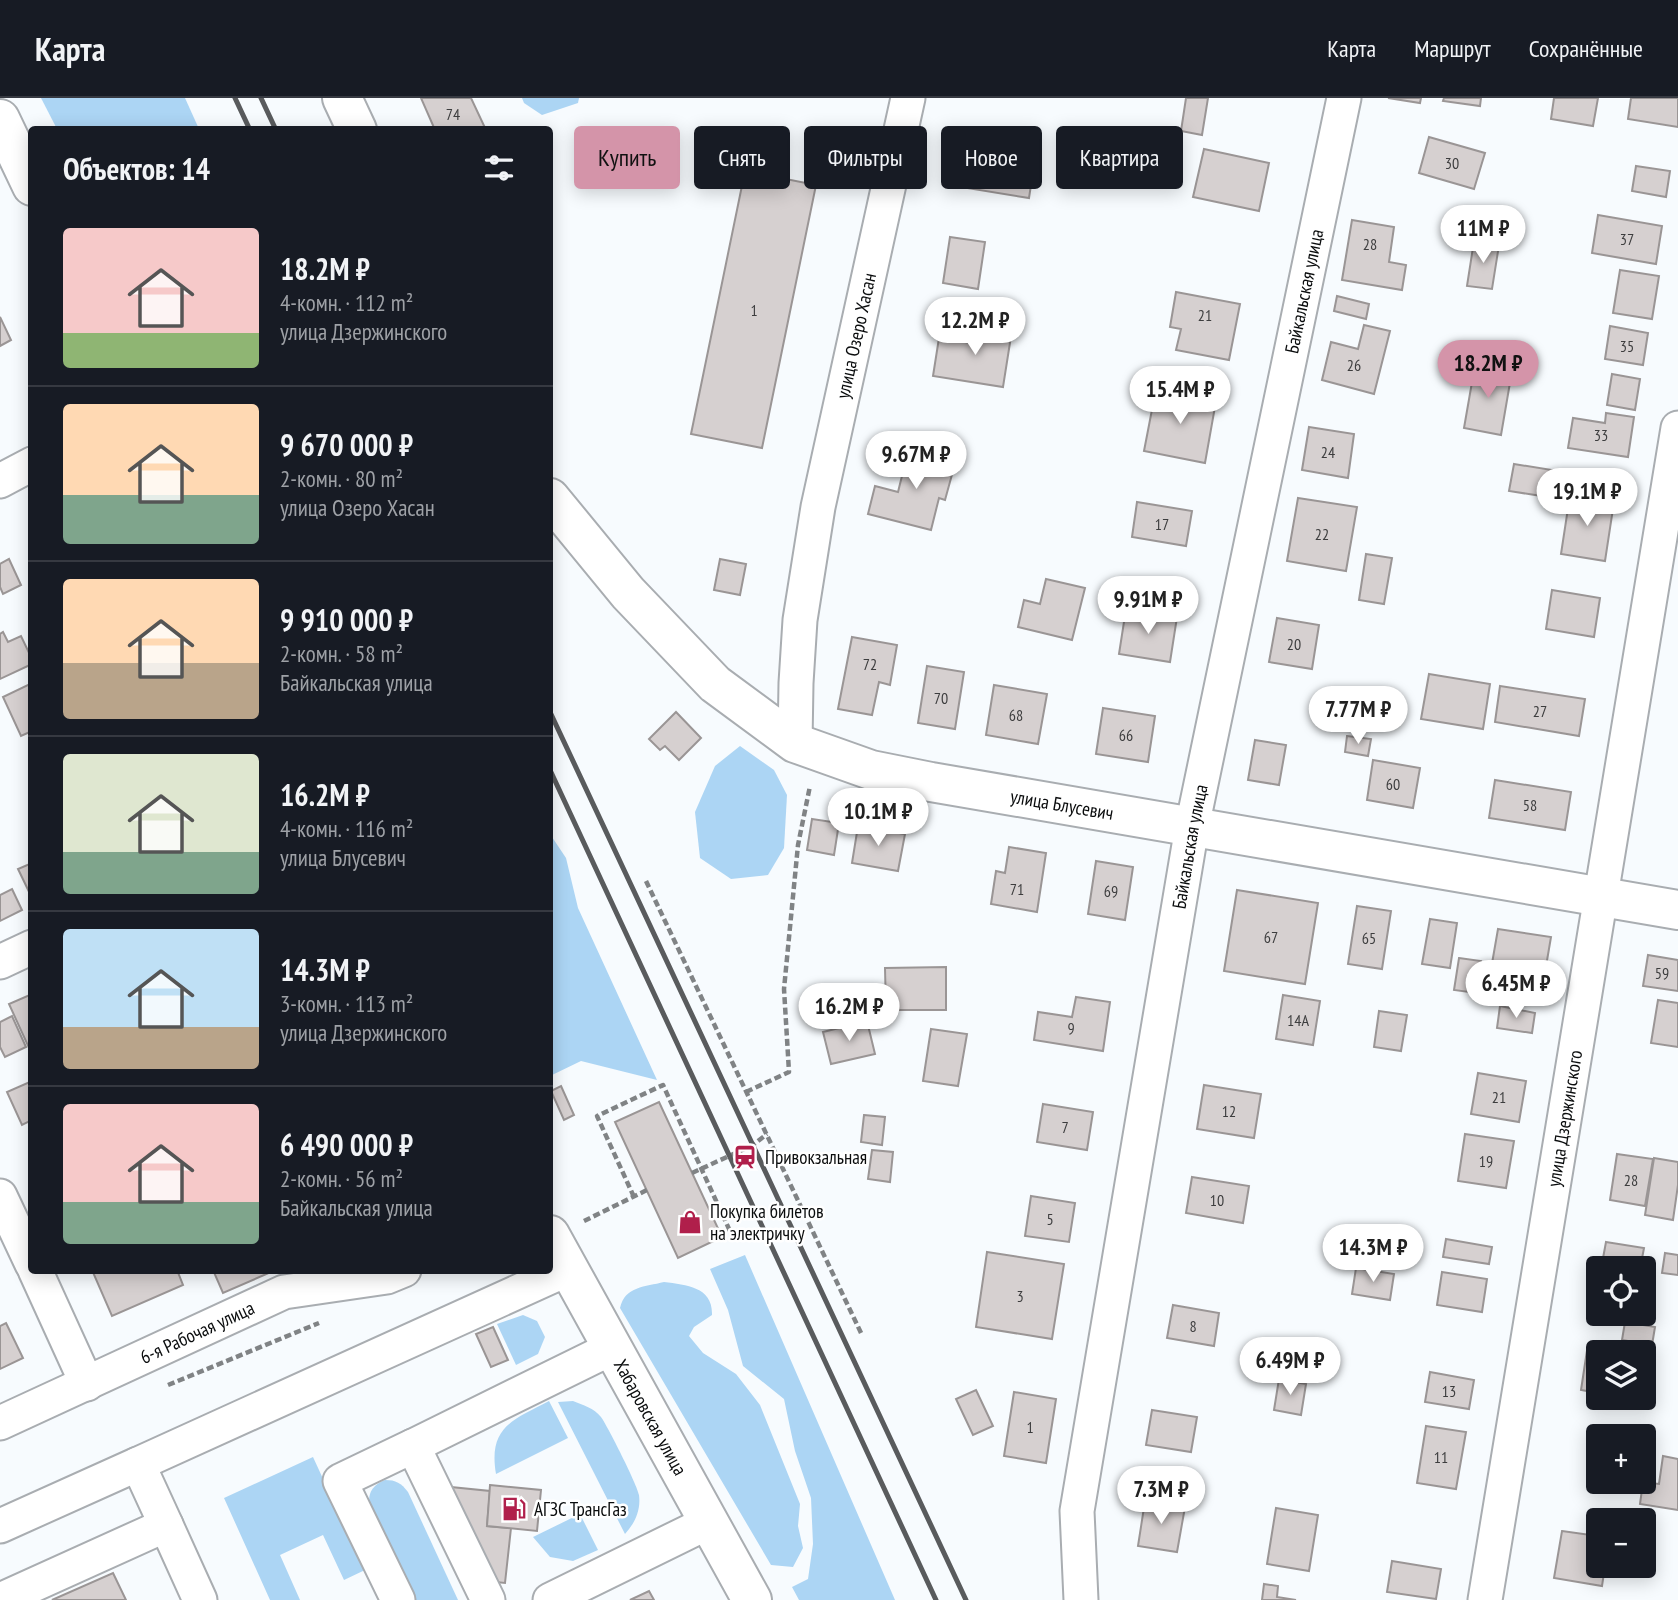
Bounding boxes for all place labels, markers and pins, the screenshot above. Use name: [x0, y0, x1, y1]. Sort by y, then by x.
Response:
pin: 11M ₽: [1434, 206, 1532, 265]
pin: 12.2M ₽: [910, 298, 1040, 357]
pin: 18.2M ₽: [1423, 341, 1553, 400]
pin: 15.4M ₽: [1115, 366, 1245, 426]
pin: 9.67M ₽: [851, 432, 981, 491]
pin: 19.1M ₽: [1522, 468, 1652, 528]
pin: 9.91M ₽: [1083, 576, 1213, 636]
pin: 7.77M ₽: [1293, 686, 1423, 746]
pin: 10.1M ₽: [813, 788, 943, 848]
pin: 6.45M ₽: [1451, 960, 1581, 1020]
pin: 16.2M ₽: [784, 984, 914, 1043]
station icon: Привокзальная: [731, 1143, 759, 1171]
place label: Привокзальная: [765, 1145, 867, 1169]
place label: Покупка билетов на электричку: [710, 1199, 824, 1245]
shop icon: Покупка билетов на электричку: [676, 1208, 704, 1236]
pin: 14.3M ₽: [1308, 1224, 1438, 1284]
pin: 6.49M ₽: [1225, 1338, 1355, 1397]
pin: 7.3M ₽: [1104, 1466, 1218, 1526]
fuel station icon: АГЗС ТрансГаз: [500, 1495, 528, 1523]
place label: АГЗС ТрансГаз: [534, 1497, 627, 1521]

